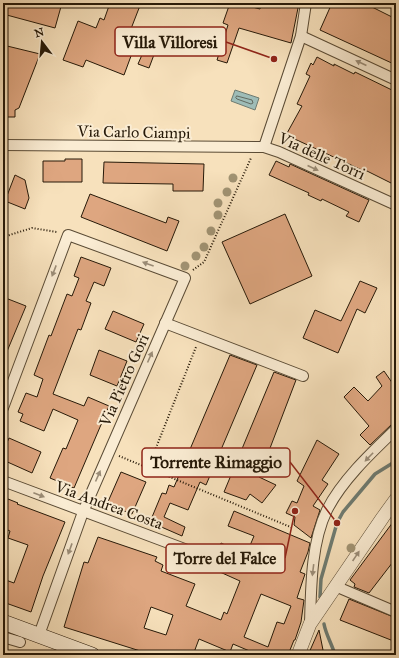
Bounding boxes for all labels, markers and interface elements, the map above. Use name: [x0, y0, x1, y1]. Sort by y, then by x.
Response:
north arrow: [22, 22, 62, 62]
text: N: [33, 25, 46, 40]
callout: Villa Villoresi: [115, 27, 226, 56]
text: Villa Villoresi: [122, 32, 218, 53]
one-way arrow: [355, 60, 366, 66]
street label: Via Carlo Ciampi: [76, 121, 191, 142]
street label: Via delle Torri: [275, 128, 369, 184]
one-way arrow: [308, 165, 320, 171]
one-way arrow: [142, 261, 154, 267]
one-way arrow: [51, 266, 57, 278]
street label: Via Pietro Gori: [95, 330, 153, 430]
one-way arrow: [147, 351, 154, 363]
callout: Torrente Rimaggio: [142, 448, 290, 477]
text: Torrente Rimaggio: [149, 452, 282, 473]
one-way arrow: [364, 452, 374, 462]
one-way arrow: [95, 470, 102, 482]
street label: Via Andrea Costa: [52, 476, 166, 533]
one-way arrow: [34, 493, 46, 499]
one-way arrow: [66, 543, 72, 555]
callout: Torre del Falce: [166, 544, 285, 573]
text: Torre del Falce: [173, 548, 276, 569]
one-way arrow: [352, 551, 360, 561]
one-way arrow: [310, 564, 316, 576]

